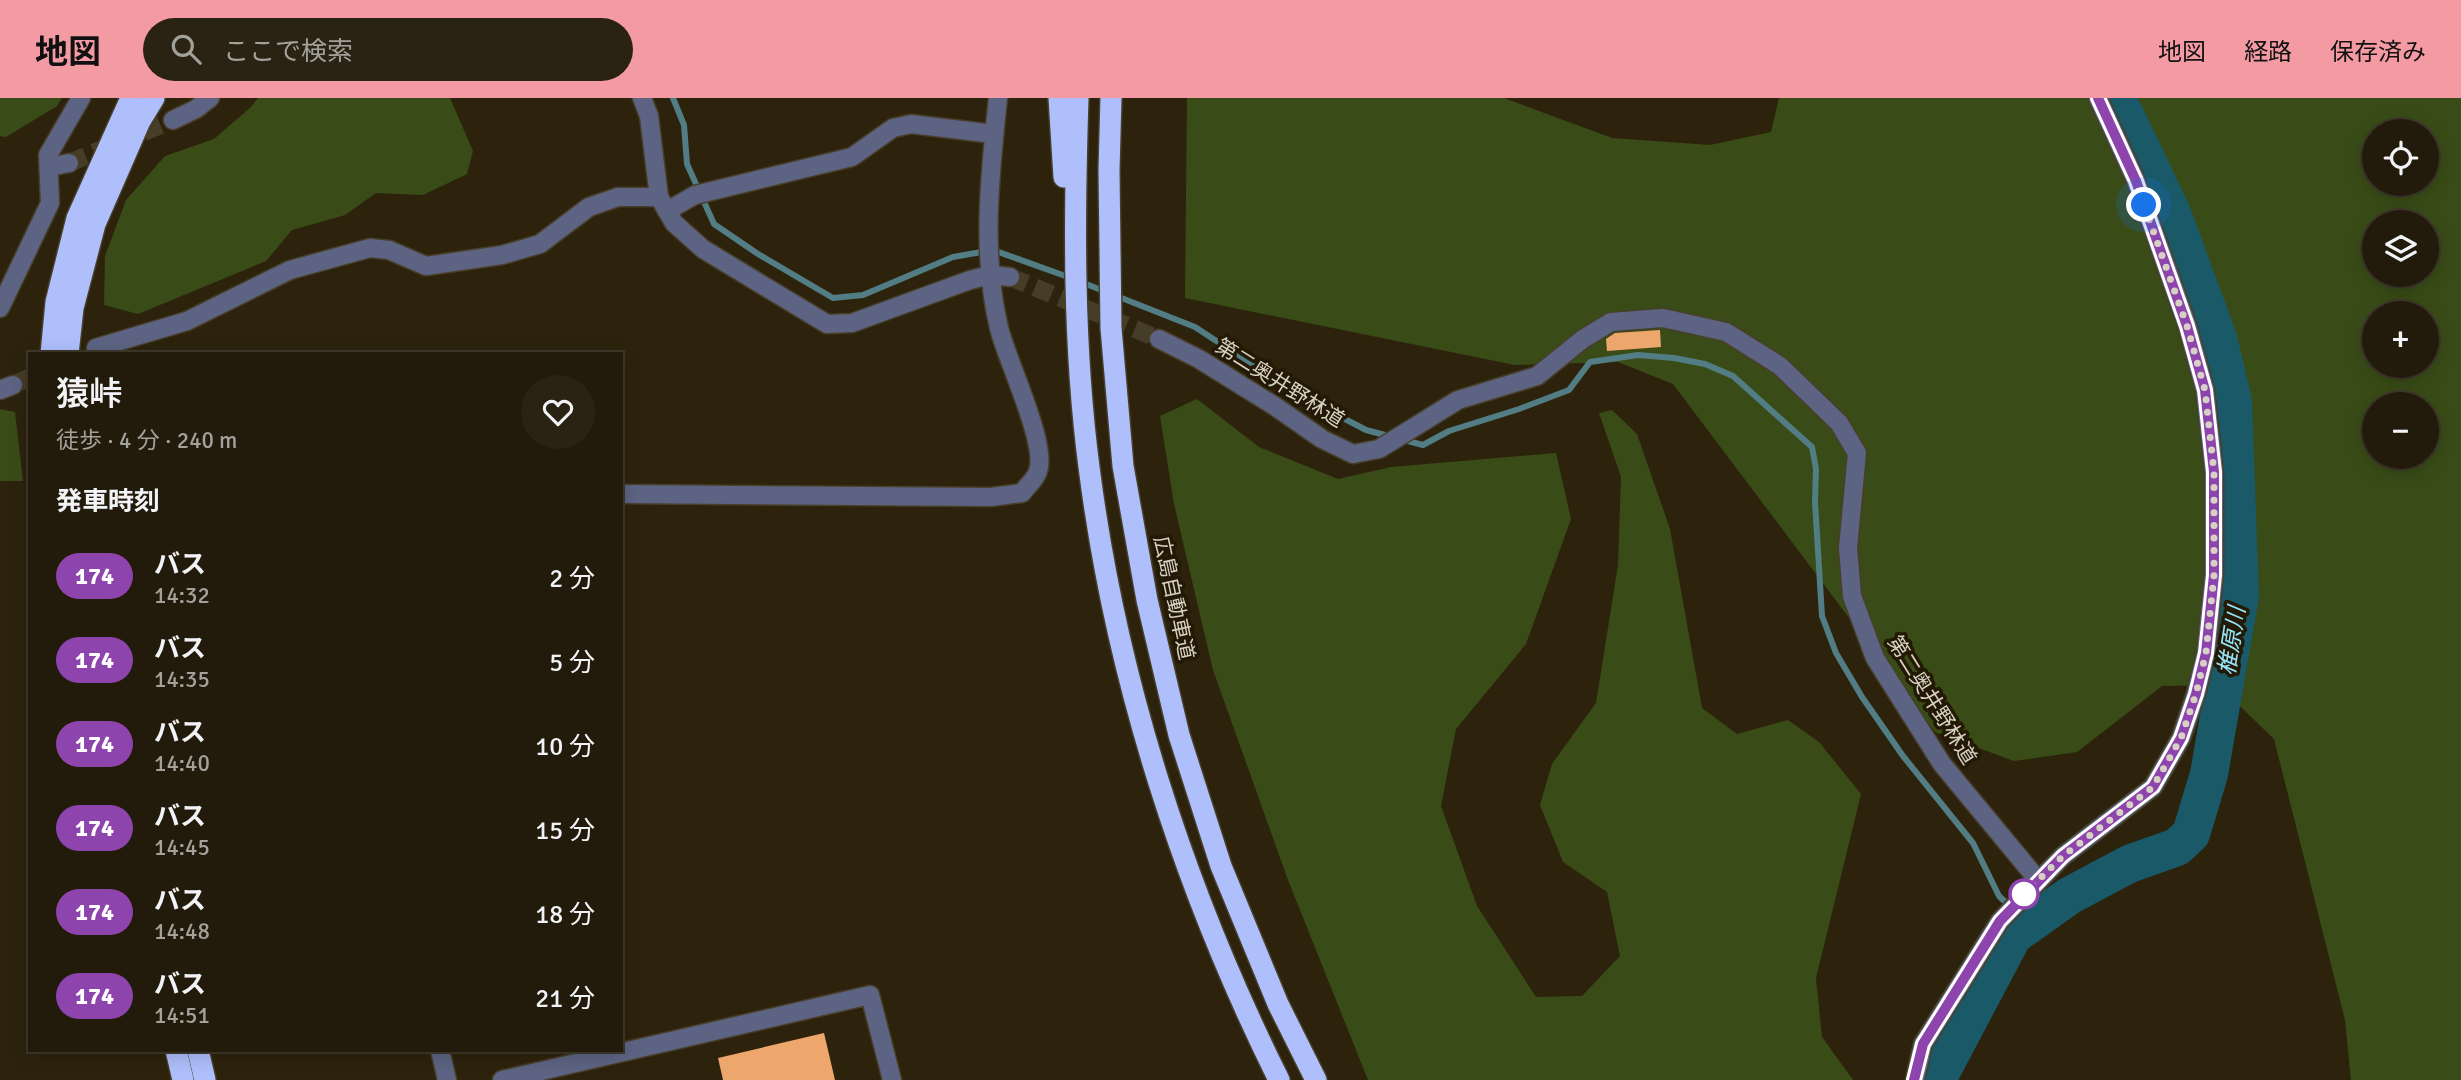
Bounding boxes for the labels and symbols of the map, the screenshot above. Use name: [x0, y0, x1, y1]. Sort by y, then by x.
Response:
your location: [2126, 187, 2161, 222]
street label: 第二奥井野林道: [1211, 333, 1349, 433]
street label: 広島自動車道: [1148, 534, 1200, 662]
water label: 椎原川: [2212, 602, 2252, 677]
street label: 第二奥井野林道: [1882, 631, 1982, 769]
unlabelled marker: [2009, 879, 2039, 909]

